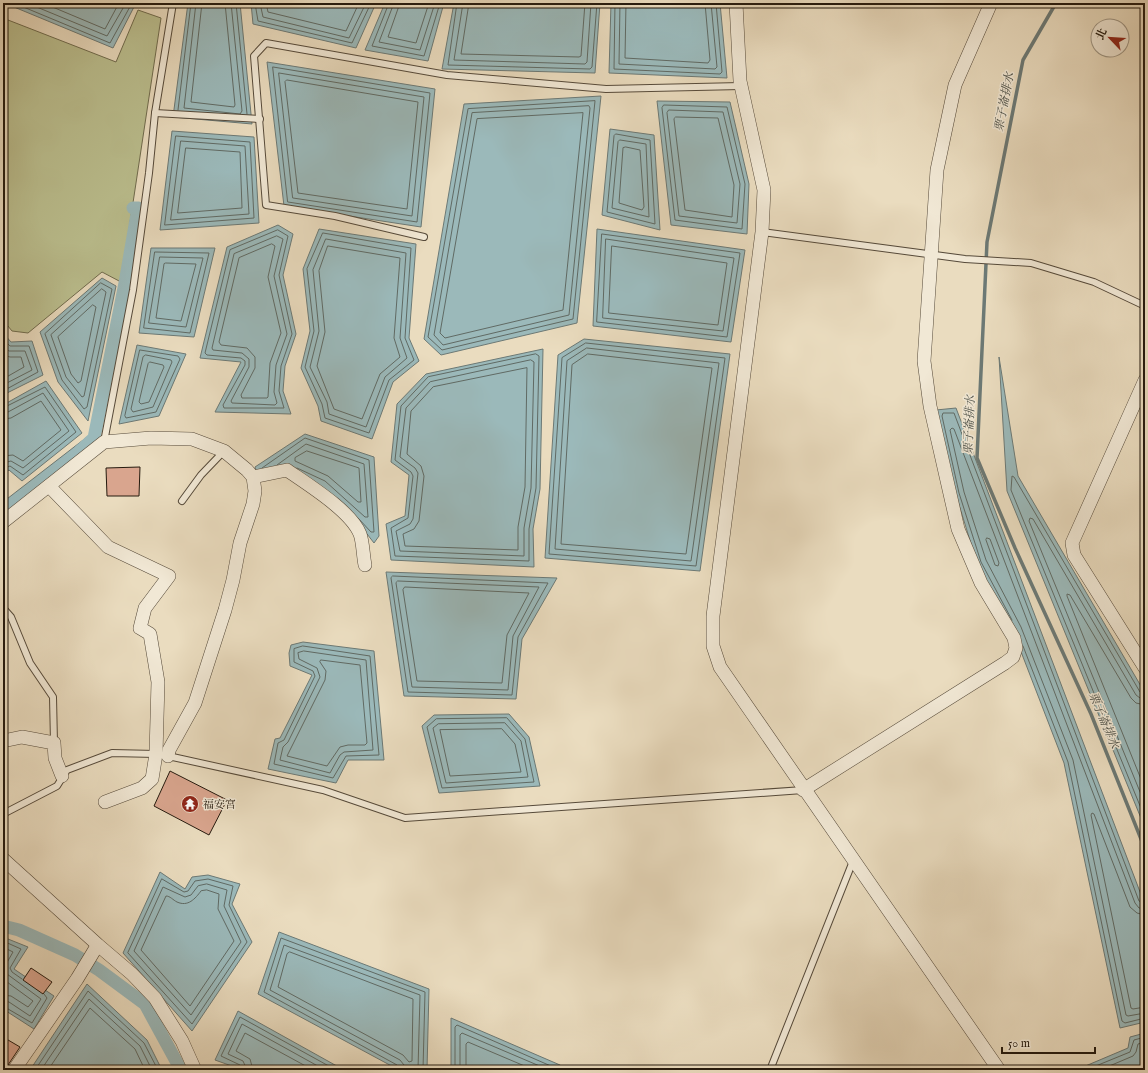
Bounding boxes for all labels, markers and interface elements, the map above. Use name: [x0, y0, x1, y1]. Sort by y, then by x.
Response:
north arrow: [1090, 18, 1130, 58]
text: 北: [1093, 26, 1111, 42]
water label: 栗子崙排水: [991, 70, 1018, 133]
water label: 栗子崙排水: [961, 394, 978, 455]
water label: 栗子崙排水: [1085, 690, 1123, 752]
temple icon: 福安宮: [180, 794, 200, 814]
place label: 福安宮: [203, 798, 236, 812]
scale bar: [1002, 1029, 1095, 1055]
text: 50 m: [1008, 1036, 1030, 1051]

